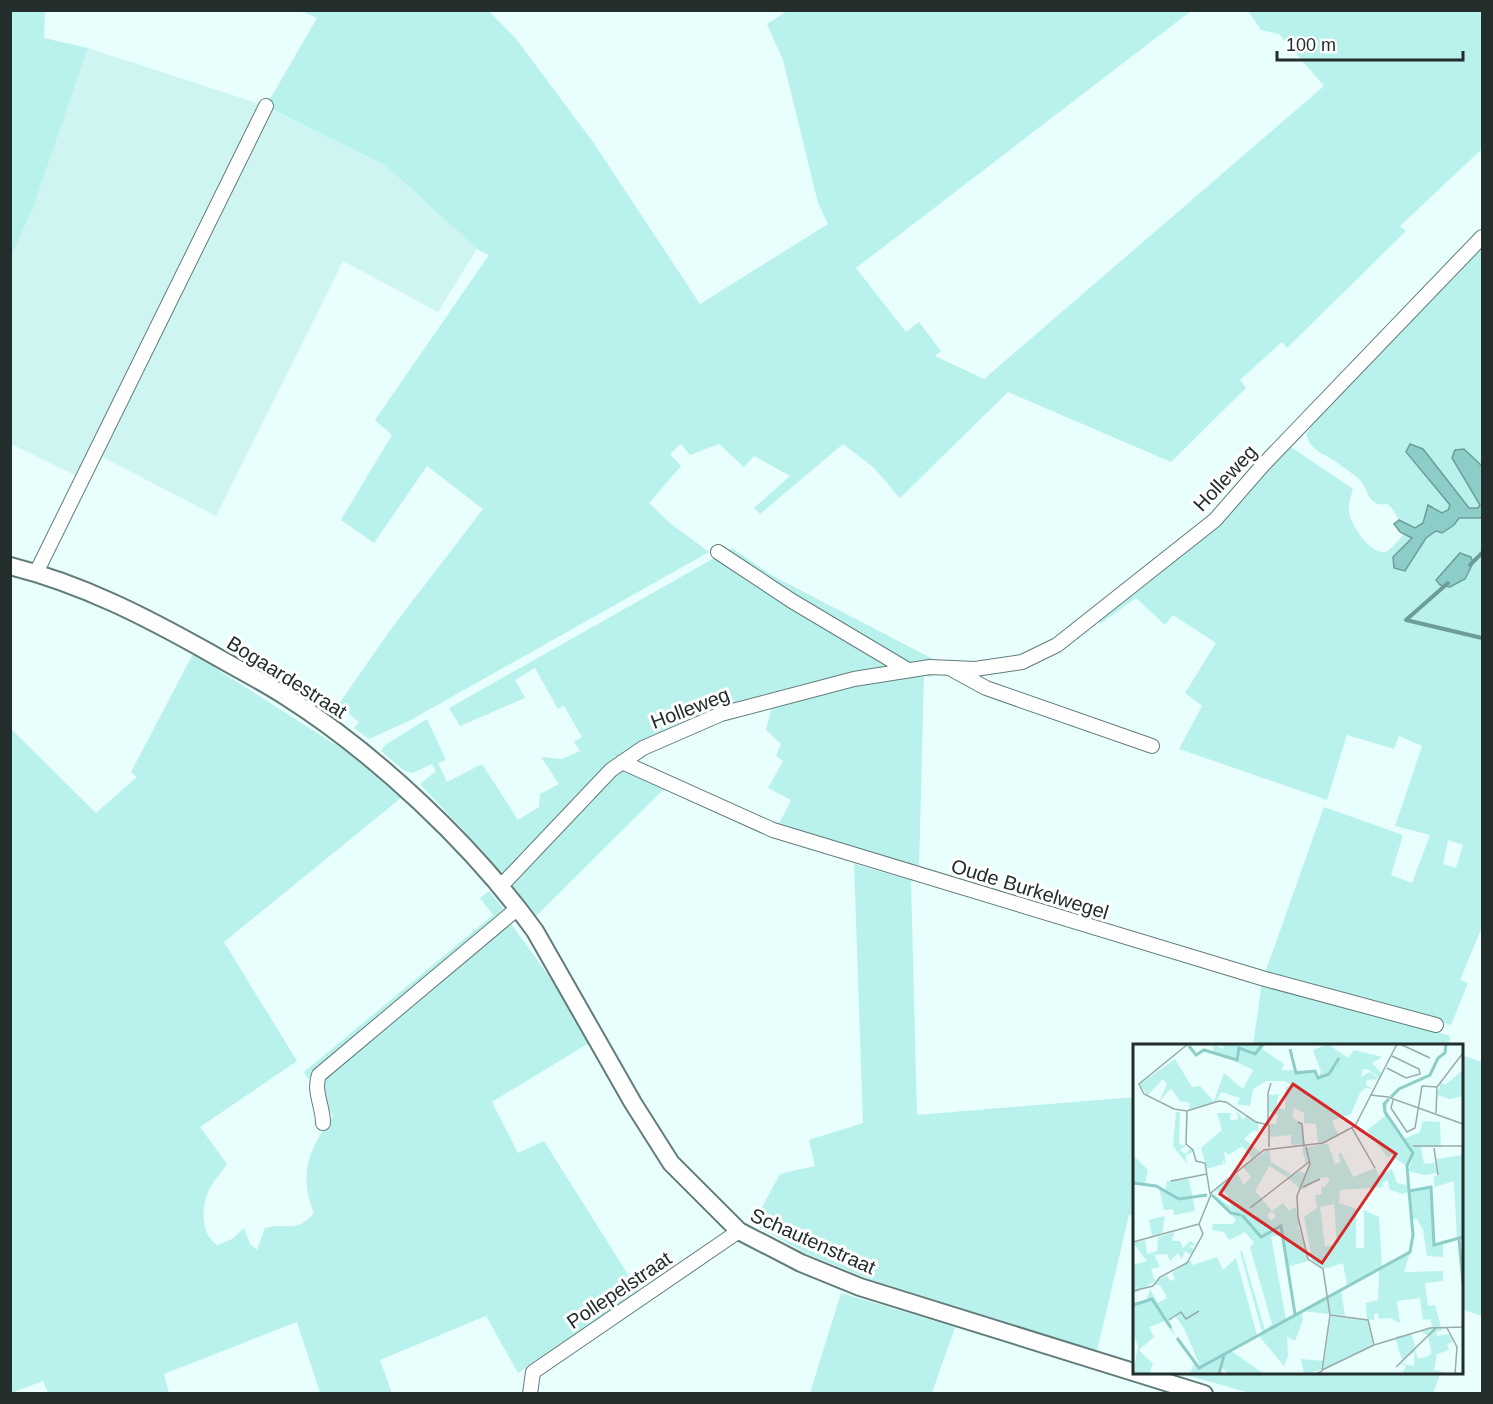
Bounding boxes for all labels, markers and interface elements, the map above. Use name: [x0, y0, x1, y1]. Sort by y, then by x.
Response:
scale bar: [1277, 24, 1463, 62]
text: 100 m: [1286, 35, 1336, 55]
street label: Holleweg: [1189, 440, 1261, 516]
street label: Bogaardestraat: [223, 631, 351, 723]
street label: Holleweg: [648, 683, 732, 733]
street label: Oude Burkelwegel: [949, 855, 1111, 923]
inset map: [1133, 1044, 1463, 1374]
street label: Schautenstraat: [747, 1204, 879, 1279]
street label: Pollepelstraat: [563, 1247, 676, 1333]

